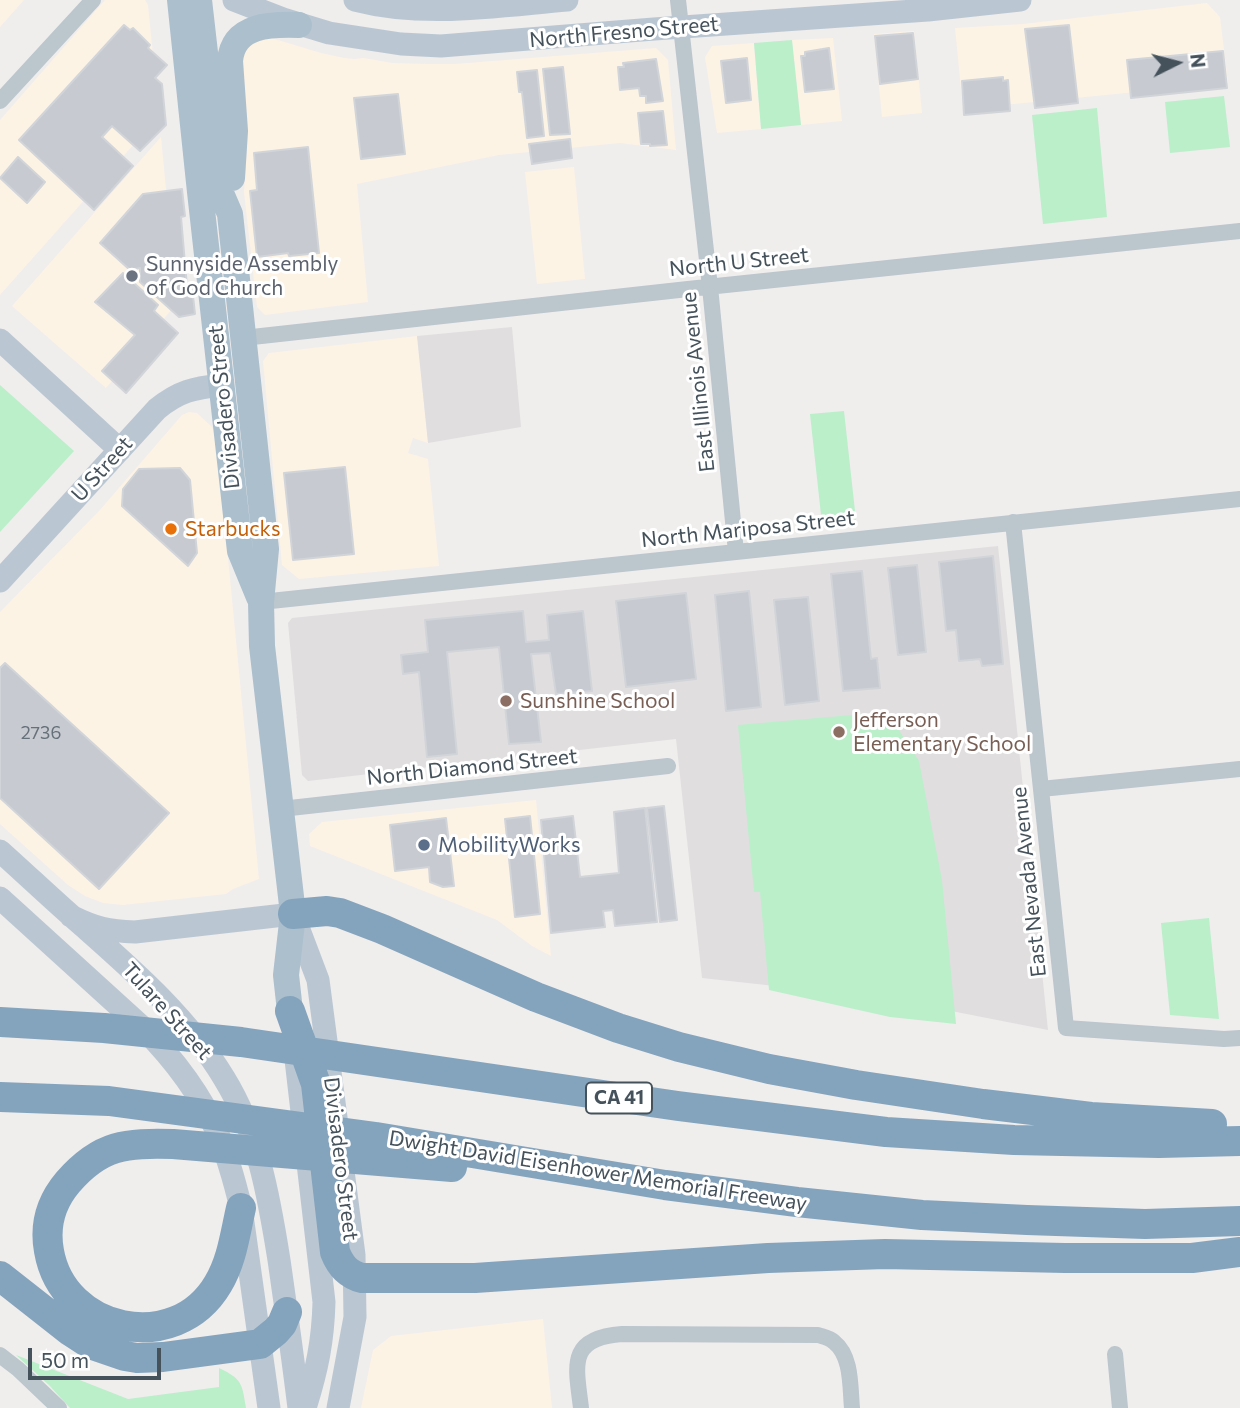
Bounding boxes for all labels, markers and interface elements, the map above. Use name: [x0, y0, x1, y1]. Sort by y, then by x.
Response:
street label: North Fresno Street: [528, 11, 720, 53]
north arrow: [1142, 28, 1212, 98]
text: N: [1186, 52, 1211, 69]
street label: North U Street: [668, 242, 810, 282]
place label: Sunnyside Assembly of God Church: [146, 251, 338, 301]
marker: Sunnyside Assembly of God Church: [124, 268, 140, 284]
street label: East Illinois Avenue: [676, 291, 720, 473]
street label: Divisadero Street: [203, 324, 245, 490]
street label: U Street: [66, 431, 138, 507]
street label: North Mariposa Street: [640, 505, 856, 553]
place label: Starbucks: [185, 516, 281, 542]
marker: Starbucks: [163, 521, 179, 537]
place label: Sunshine School: [520, 688, 675, 714]
marker: Sunshine School: [498, 693, 514, 709]
place label: Jefferson Elementary School: [853, 707, 1031, 757]
house number: 2736: [21, 722, 61, 744]
marker: Jefferson Elementary School: [831, 724, 847, 740]
street label: North Diamond Street: [365, 743, 579, 791]
street label: East Nevada Avenue: [1006, 786, 1052, 978]
place label: MobilityWorks: [438, 832, 580, 858]
marker: MobilityWorks: [416, 837, 432, 853]
street label: Tulare Street: [117, 957, 217, 1065]
street label: Divisadero Street: [318, 1076, 364, 1242]
road number: CA 41: [586, 1082, 652, 1114]
street label: Dwight David Eisenhower Memorial Freeway: [387, 1125, 809, 1217]
scale bar: [32, 1334, 164, 1378]
text: 50 m: [41, 1347, 89, 1372]

